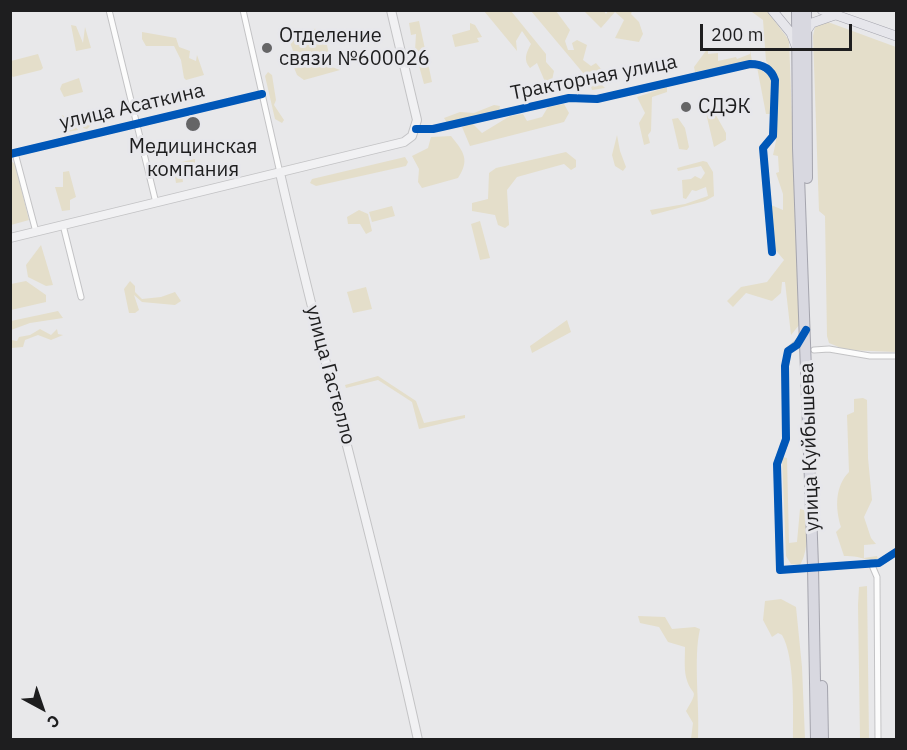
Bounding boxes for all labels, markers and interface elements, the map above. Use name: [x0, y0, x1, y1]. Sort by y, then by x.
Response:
scale bar: [703, 12, 854, 50]
text: 200 m: [711, 23, 763, 46]
place label: Отделение связи №600026: [279, 24, 430, 71]
marker: Отделение связи №600026: [260, 41, 274, 55]
street label: Тракторная улица: [509, 50, 679, 106]
street label: улица Асаткина: [57, 79, 207, 135]
place label: СДЭК: [698, 95, 751, 119]
marker: СДЭК: [679, 100, 693, 114]
marker: Медицинская компания: [184, 115, 202, 133]
place label: Медицинская компания: [129, 135, 257, 182]
street label: улица Гастелло: [300, 303, 360, 447]
street label: улица Куйбышева: [795, 362, 825, 532]
north arrow: [12, 678, 72, 738]
text: С: [43, 711, 64, 733]

